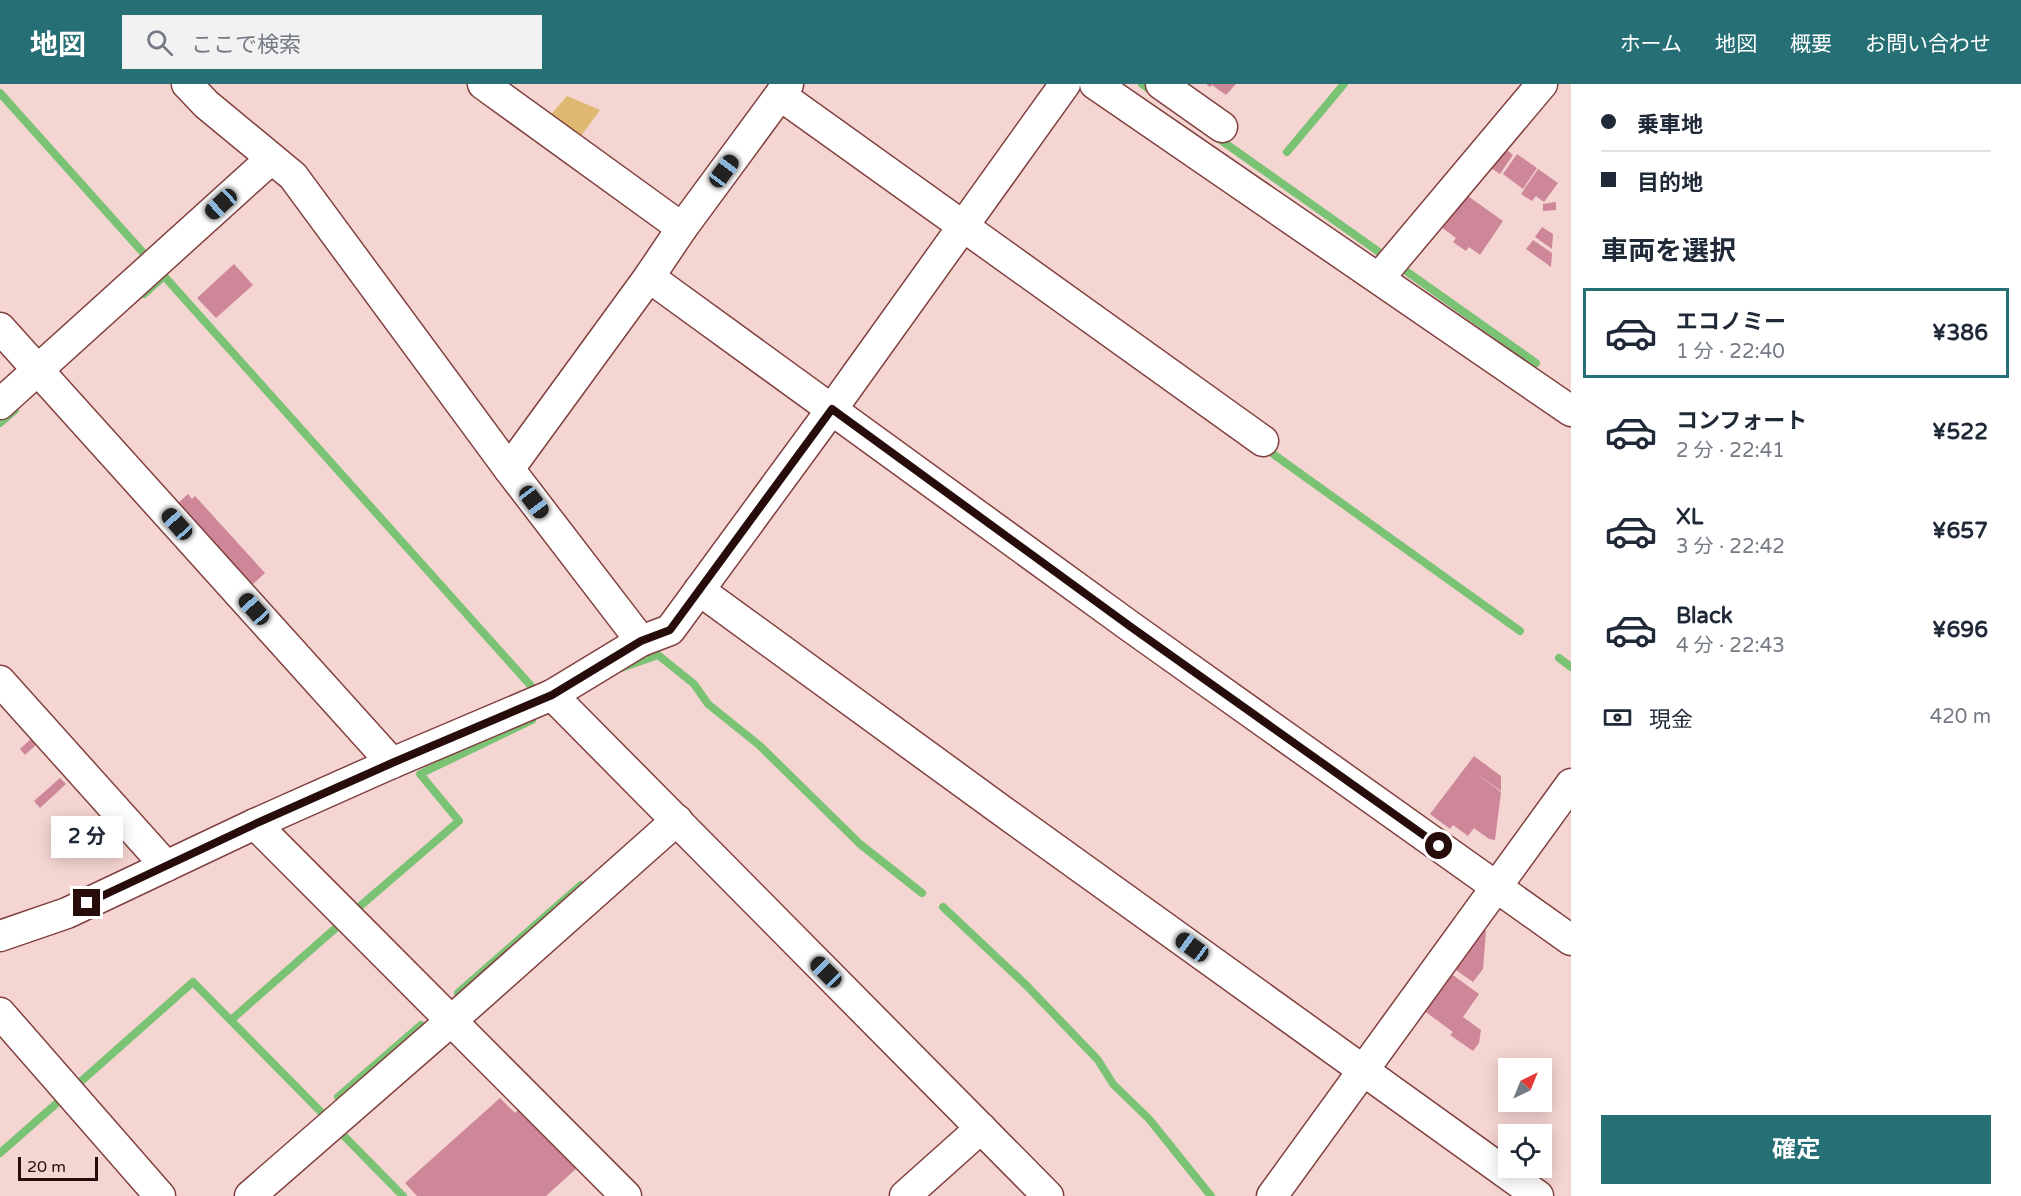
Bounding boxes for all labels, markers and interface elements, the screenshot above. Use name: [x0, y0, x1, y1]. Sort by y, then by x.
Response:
search box: [122, 15, 542, 69]
icon: search: [143, 26, 176, 59]
text: 地図: [30, 28, 86, 62]
text: ここで検索: [191, 32, 301, 58]
text: ホーム: [1620, 32, 1682, 57]
text: 地図: [1715, 32, 1757, 57]
text: 概要: [1790, 32, 1832, 57]
text: お問い合わせ: [1865, 32, 1991, 57]
text: 乗車地: [1637, 112, 1703, 138]
car: [706, 151, 742, 191]
text: 目的地: [1637, 170, 1703, 196]
car: [202, 185, 240, 223]
text: 車両を選択: [1601, 235, 1736, 268]
icon: car: [1604, 306, 1658, 360]
text: エコノミー: [1676, 309, 1786, 335]
text: ¥386: [1932, 320, 1988, 346]
text: 1 分 · 22:40: [1676, 340, 1785, 364]
icon: car: [1604, 405, 1658, 459]
text: コンフォート: [1676, 408, 1807, 434]
text: ¥522: [1932, 419, 1988, 445]
text: 2 分 · 22:41: [1676, 439, 1785, 463]
car: [516, 482, 552, 522]
icon: car: [1604, 504, 1658, 558]
text: XL: [1676, 504, 1703, 530]
car: [158, 505, 196, 543]
text: ¥657: [1932, 518, 1988, 544]
text: 3 分 · 22:42: [1676, 535, 1785, 559]
car: [235, 590, 273, 628]
icon: car: [1604, 603, 1658, 657]
text: Black: [1676, 603, 1733, 629]
text: ¥696: [1932, 617, 1988, 643]
text: 4 分 · 22:43: [1676, 634, 1785, 658]
icon: cash: [1601, 701, 1634, 734]
text: 420 m: [1930, 705, 1991, 729]
text: 現金: [1649, 707, 1693, 733]
callout: 2 分: [51, 816, 123, 858]
text: 2 分: [68, 825, 106, 849]
route start: [1425, 832, 1452, 859]
route end: [73, 889, 100, 916]
car: [1172, 929, 1212, 965]
car: [807, 953, 845, 991]
north arrow: [1498, 1058, 1552, 1112]
map controls: [1498, 1058, 1552, 1178]
button: 確定: [1601, 1115, 1991, 1184]
button: locate: [1498, 1124, 1552, 1178]
scale bar: [18, 1154, 98, 1182]
text: 20 m: [27, 1157, 66, 1177]

